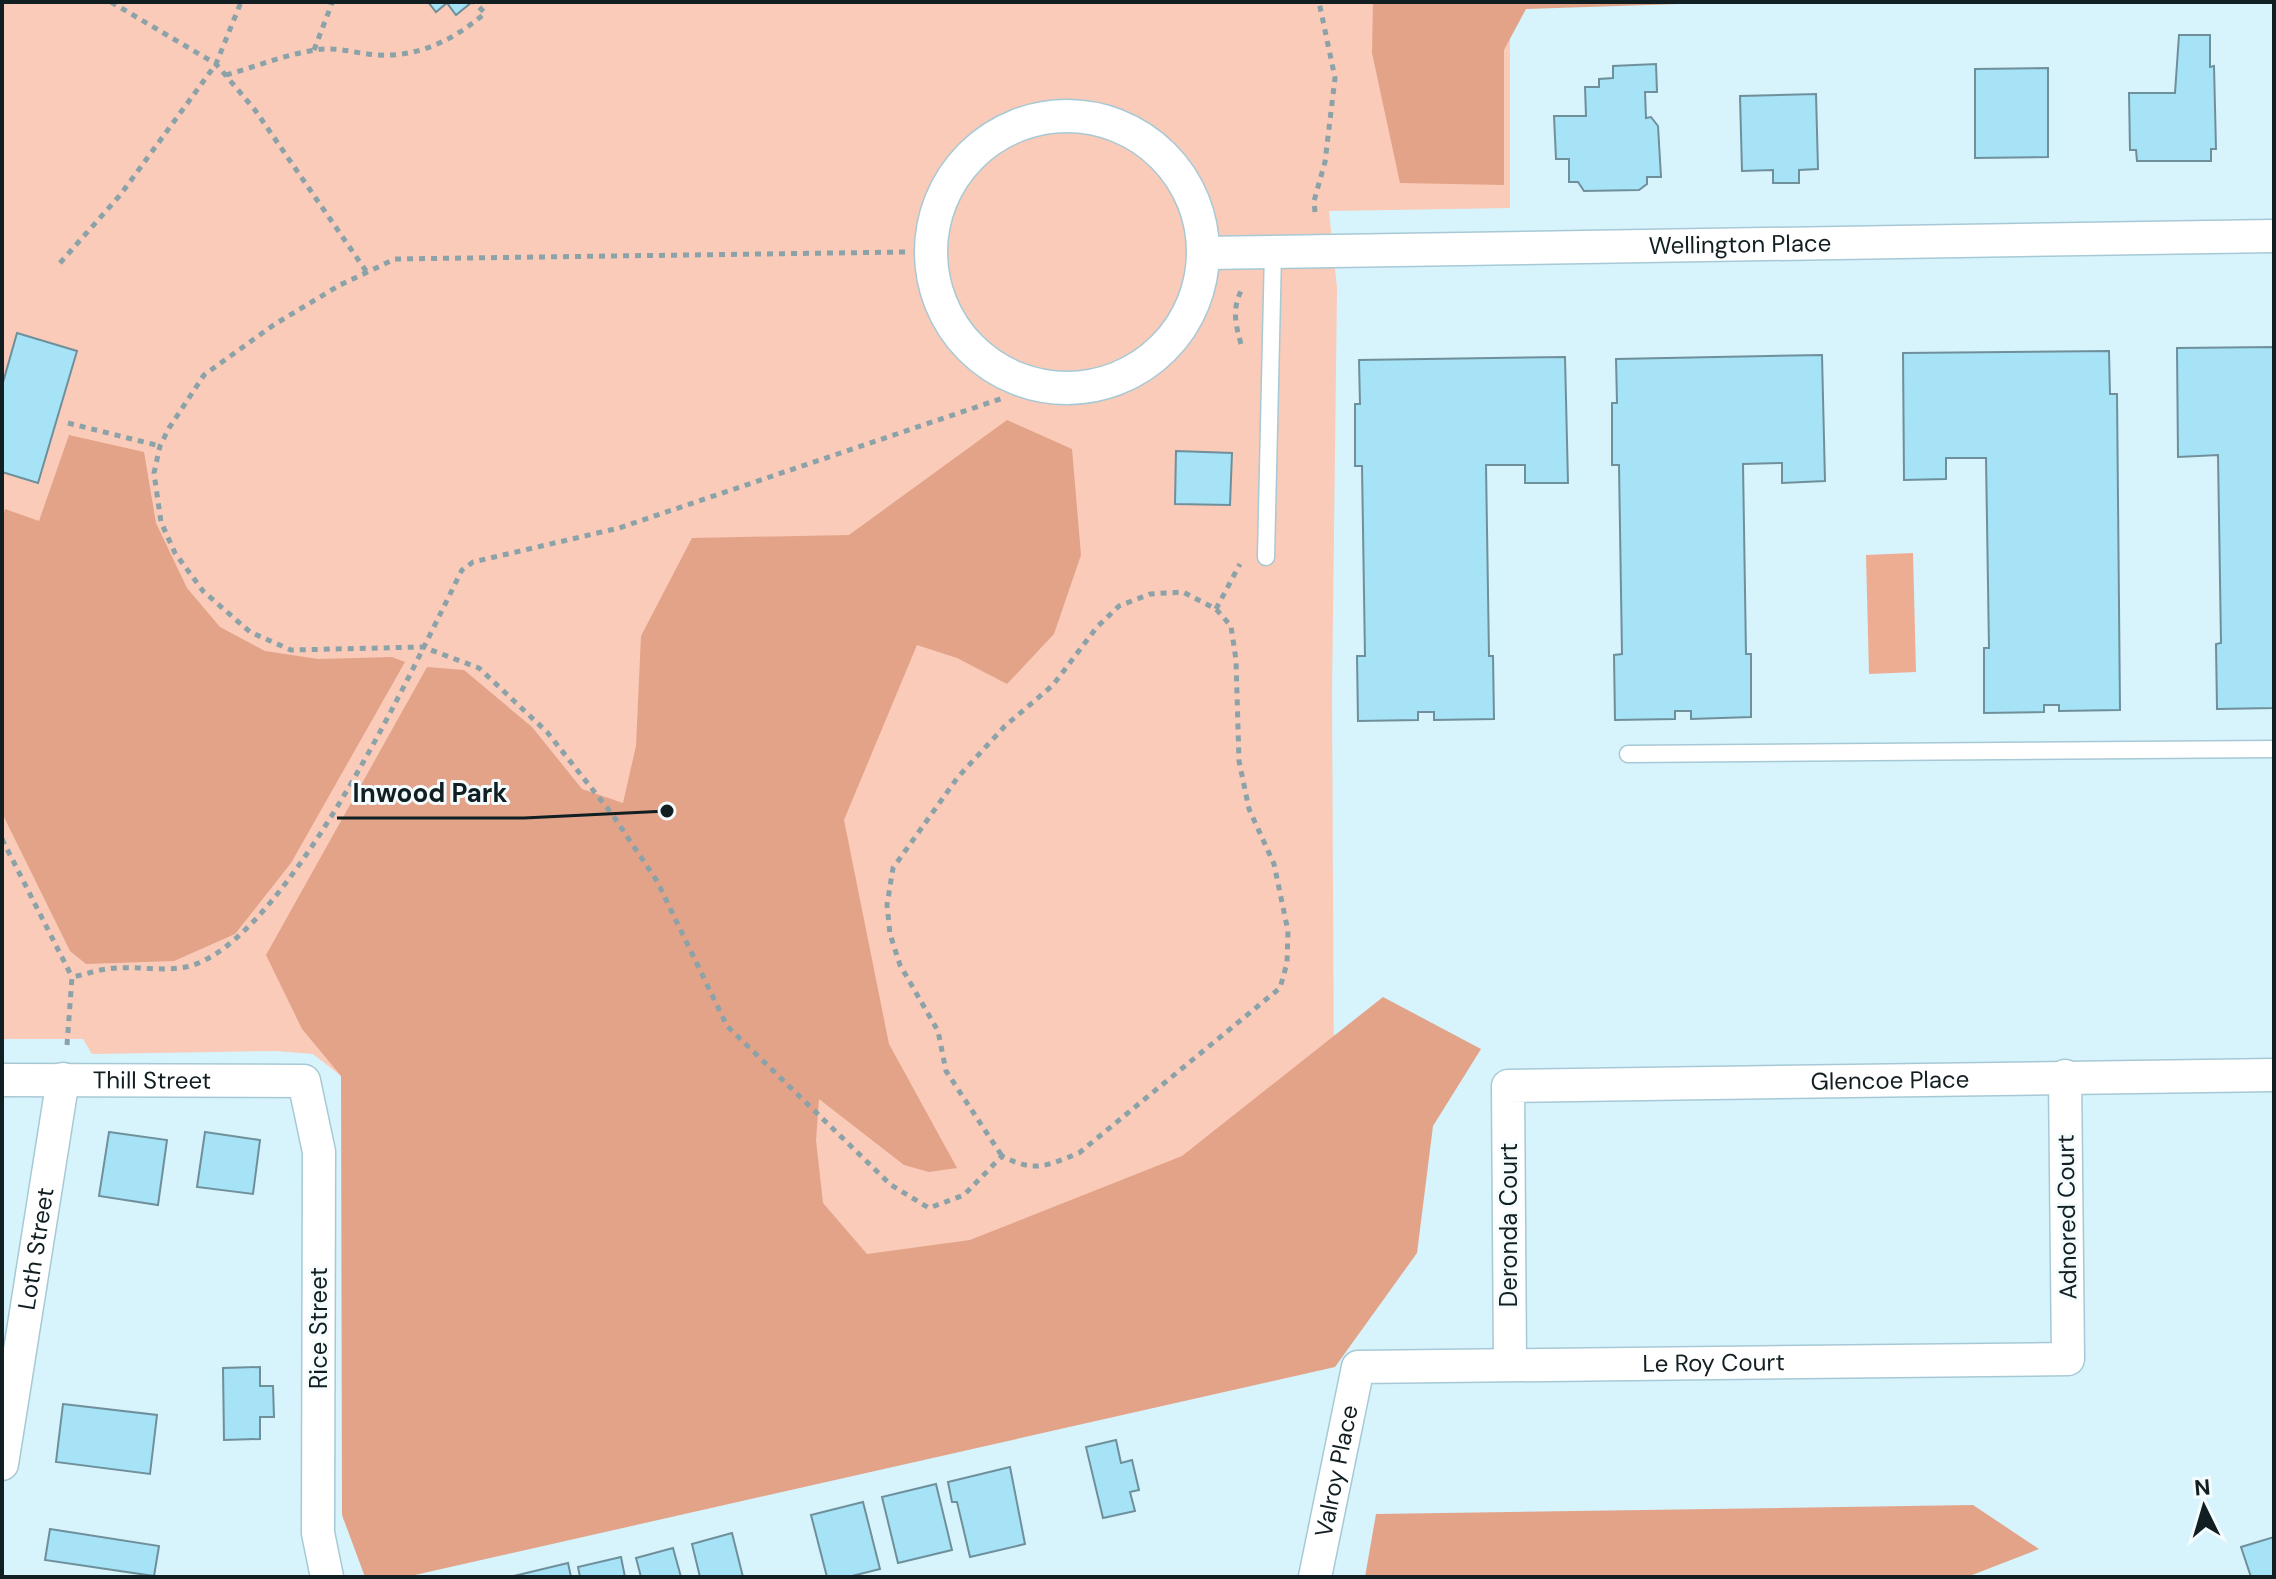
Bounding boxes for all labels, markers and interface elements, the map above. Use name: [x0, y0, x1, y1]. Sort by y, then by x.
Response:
street label: Wellington Place: [1648, 227, 1831, 261]
callout: Inwood Park: [337, 768, 524, 818]
text: Inwood Park: [353, 776, 507, 810]
street label: Glencoe Place: [1810, 1063, 1970, 1097]
street label: Thill Street: [93, 1064, 211, 1096]
street label: Adnored Court: [2050, 1134, 2083, 1300]
street label: Deronda Court: [1493, 1143, 1524, 1307]
street label: Loth Street: [11, 1185, 61, 1312]
street label: Rice Street: [303, 1267, 334, 1389]
street label: Le Roy Court: [1642, 1346, 1785, 1379]
street label: Valroy Place: [1308, 1402, 1365, 1540]
north arrow: [2164, 1467, 2244, 1547]
text: N: [2193, 1472, 2212, 1503]

